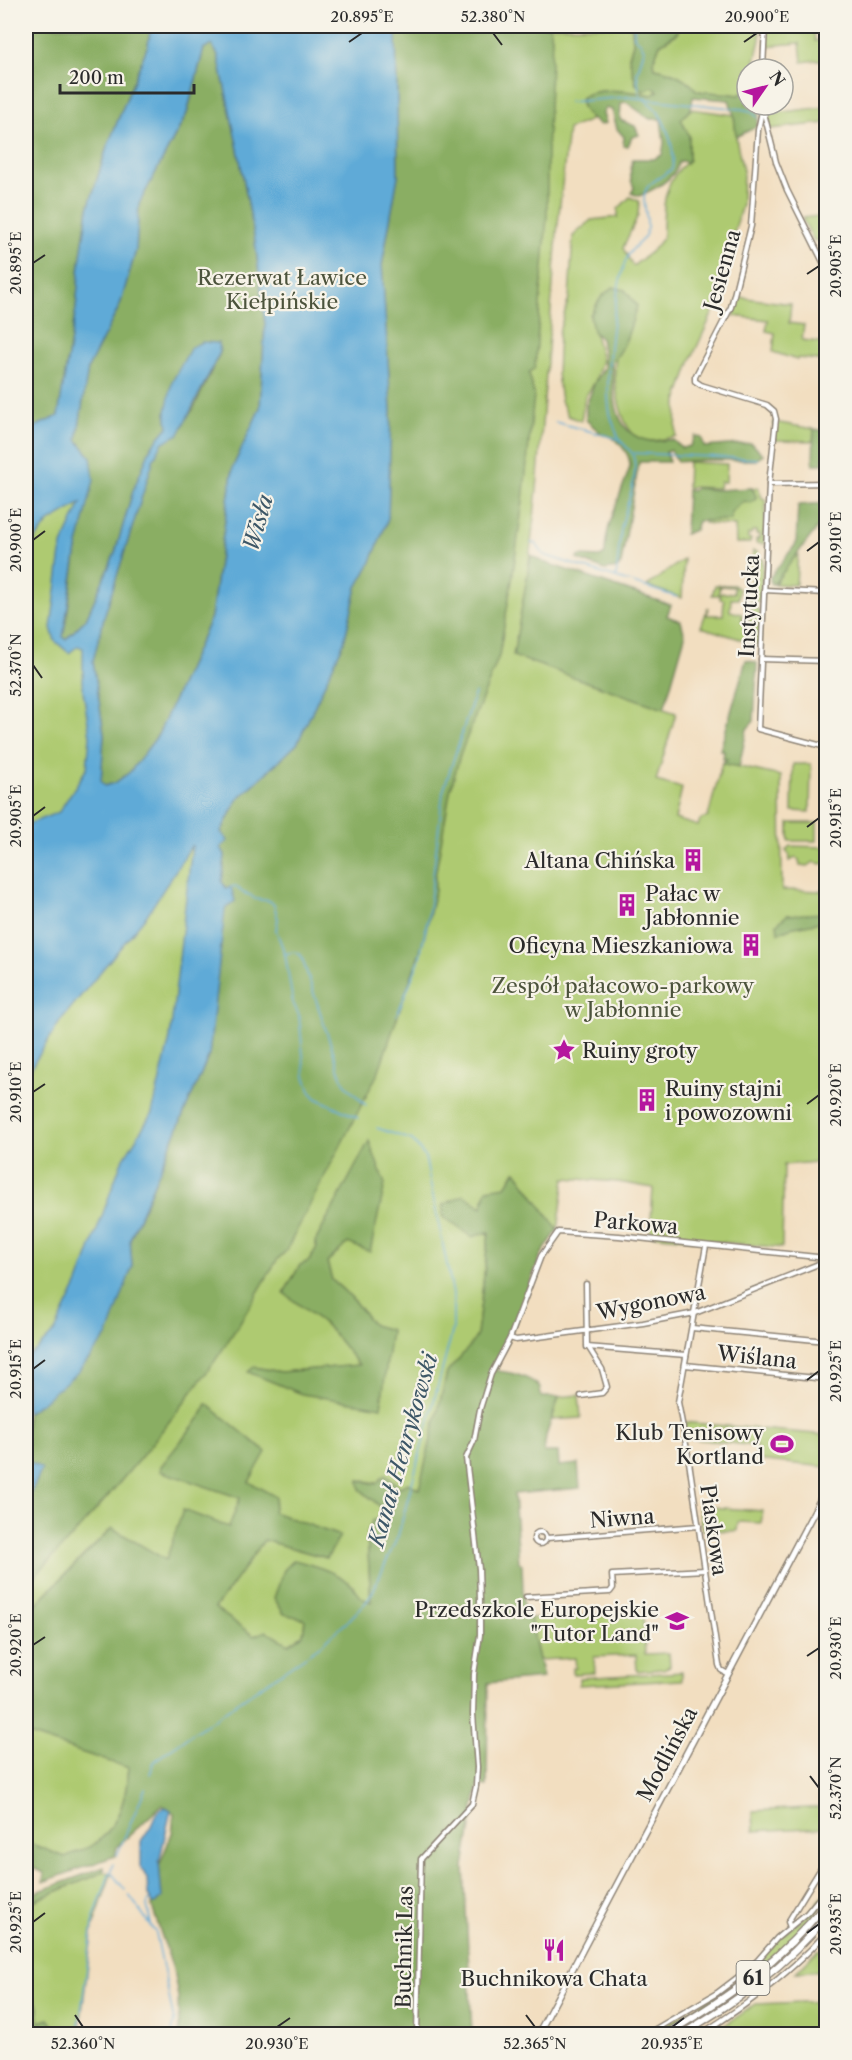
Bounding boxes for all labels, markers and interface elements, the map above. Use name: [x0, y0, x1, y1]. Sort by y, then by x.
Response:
text: 20.895°E: [331, 7, 393, 26]
text: 52.380°N: [461, 7, 525, 26]
text: 20.900°E: [725, 7, 789, 26]
scale bar: [60, 57, 194, 95]
north arrow: [735, 57, 795, 117]
text: 200 m: [69, 67, 124, 89]
text: N: [765, 67, 790, 90]
street label: Jesienna: [698, 225, 746, 317]
text: 20.895°E: [6, 232, 25, 294]
text: 20.905°E: [826, 234, 845, 298]
park label: Rezerwat Ławice Kiełpińskie: [197, 265, 367, 314]
water label: Wisła: [237, 491, 279, 555]
text: 20.900°E: [6, 508, 25, 572]
text: 20.910°E: [826, 511, 845, 573]
street label: Instytucka: [734, 553, 764, 658]
text: 52.370°N: [6, 633, 25, 697]
text: 20.905°E: [6, 784, 25, 848]
text: 20.915°E: [826, 788, 845, 848]
building icon: Altana Chińska: [680, 847, 706, 873]
place label: Altana Chińska: [524, 848, 676, 873]
place label: Pałac w Jabłonnie: [642, 881, 740, 930]
building icon: Pałac w Jabłonnie: [614, 892, 640, 918]
building icon: Oficyna Mieszkaniowa: [738, 932, 764, 958]
place label: Oficyna Mieszkaniowa: [509, 933, 734, 958]
park label: Zespół pałacowo-parkowy w Jabłonnie: [492, 973, 755, 1022]
place icon: Ruiny groty: [551, 1037, 577, 1063]
place label: Ruiny groty: [582, 1038, 698, 1063]
text: 20.910°E: [6, 1061, 25, 1123]
text: 20.920°E: [826, 1063, 845, 1127]
place label: Ruiny stajni i powozowni: [665, 1076, 792, 1125]
building icon: Ruiny stajni i powozowni: [634, 1087, 660, 1113]
street label: Parkowa: [593, 1207, 680, 1239]
street label: Wygonowa: [594, 1279, 708, 1325]
text: 20.915°E: [6, 1339, 25, 1399]
street label: Wiślana: [715, 1340, 799, 1374]
text: 20.925°E: [826, 1340, 845, 1402]
water label: Kanał Henrykowski: [362, 1349, 444, 1552]
place label: Klub Tenisowy Kortland: [615, 1420, 764, 1469]
sports icon: Klub Tenisowy Kortland: [769, 1431, 795, 1457]
street label: Piaskowa: [695, 1483, 733, 1578]
street label: Niwna: [589, 1503, 656, 1533]
place label: Przedszkole Europejskie "Tutor Land": [414, 1597, 659, 1646]
school or university icon: Przedszkole Europejskie "Tutor Land": [664, 1608, 690, 1634]
text: 20.920°E: [6, 1613, 25, 1677]
text: 20.930°E: [826, 1616, 845, 1680]
street label: Modlińska: [632, 1701, 703, 1806]
text: 52.370°N: [826, 1756, 845, 1820]
street label: Buchnik Las: [390, 1885, 418, 2009]
text: 20.925°E: [6, 1891, 25, 1953]
text: 20.935°E: [826, 1893, 845, 1955]
restaurant icon: Buchnikowa Chata: [541, 1937, 567, 1963]
road number: 61: [736, 1961, 770, 1995]
place label: Buchnikowa Chata: [460, 1966, 648, 1991]
text: 52.360°N: [51, 2034, 115, 2053]
text: 20.930°E: [245, 2034, 309, 2053]
text: 52.365°N: [503, 2034, 567, 2053]
text: 20.935°E: [641, 2034, 703, 2053]

